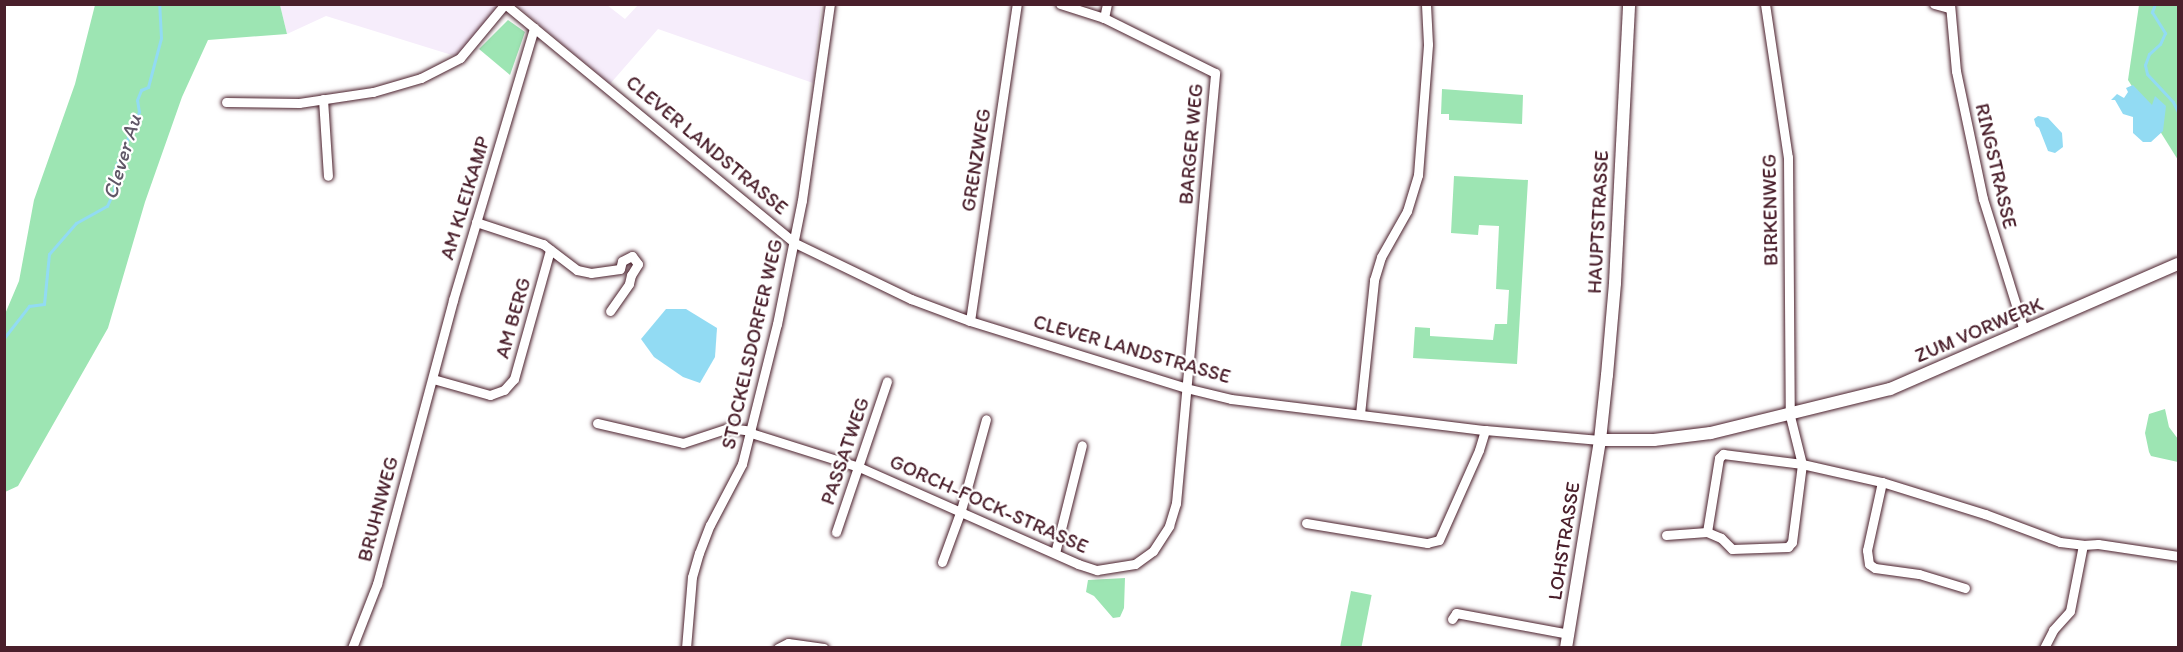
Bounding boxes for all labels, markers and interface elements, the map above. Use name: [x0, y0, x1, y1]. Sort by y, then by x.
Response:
street label: CLEVER LANDSTRASSE: [621, 70, 793, 220]
street label: BARGER WEG: [1174, 82, 1208, 206]
street label: RINGSTRASSE: [1970, 101, 2022, 231]
street label: GRENZWEG: [956, 107, 996, 213]
water label: Clever Au: [97, 112, 147, 202]
street label: AM KLEIKAMP: [435, 135, 495, 261]
street label: HAUPTSTRASSE: [1582, 150, 1614, 294]
street label: BIRKENWEG: [1757, 154, 1783, 266]
street label: STOCKELSDORFER WEG: [716, 237, 788, 451]
street label: AM BERG: [490, 275, 536, 361]
street label: ZUM VORWERK: [1911, 292, 2047, 368]
street label: CLEVER LANDSTRASSE: [1030, 309, 1234, 389]
street label: PASSATWEG: [815, 394, 875, 508]
street label: GORCH-FOCK-STRASSE: [886, 449, 1092, 559]
street label: BRUHNWEG: [352, 454, 404, 564]
street label: LOHSTRASSE: [1543, 480, 1585, 602]

